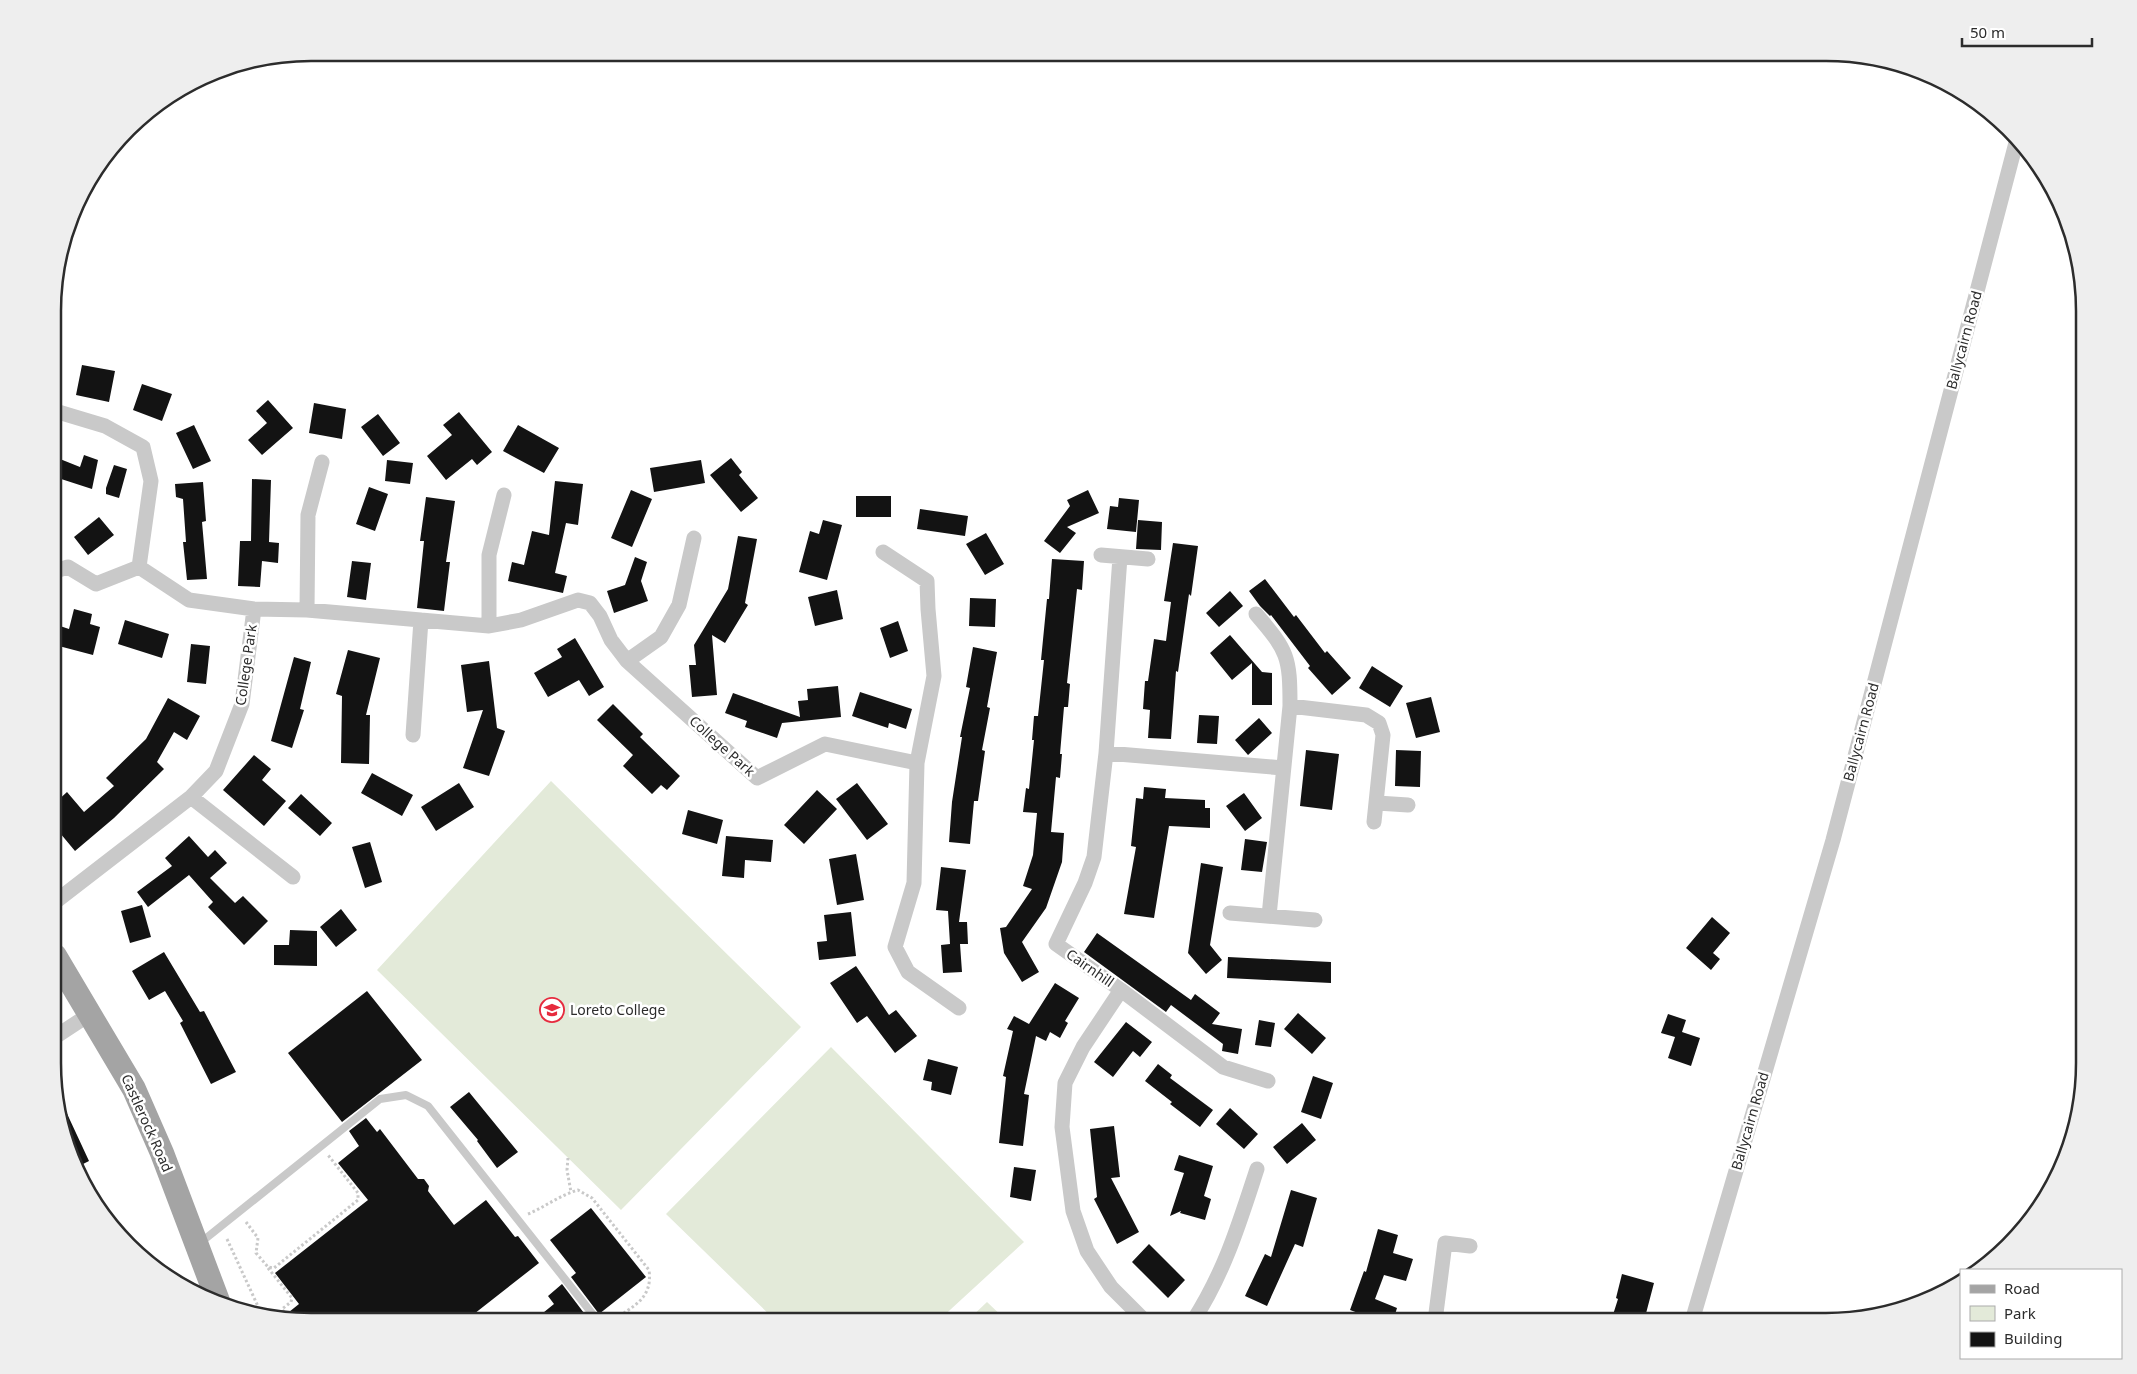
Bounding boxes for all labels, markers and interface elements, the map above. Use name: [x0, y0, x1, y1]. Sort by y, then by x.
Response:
scale bar: [1962, 15, 2092, 47]
text: 50 m: [1970, 22, 2005, 42]
street label: Ballycairn Road: [1941, 289, 1986, 391]
street label: College Park: [230, 622, 261, 707]
street label: Ballycairn Road: [1838, 681, 1883, 783]
street label: College Park: [685, 711, 760, 781]
street label: Cairnhill: [1063, 944, 1118, 991]
school or university icon: Loreto College: [539, 997, 565, 1023]
place label: Loreto College: [570, 1000, 665, 1019]
street label: Ballycairn Road: [1726, 1070, 1773, 1172]
street label: Castlerock Road: [117, 1071, 178, 1175]
legend: [1960, 1269, 2122, 1359]
text: Road: [2004, 1278, 2040, 1298]
text: Park: [2004, 1303, 2036, 1323]
text: Building: [2004, 1328, 2062, 1348]

